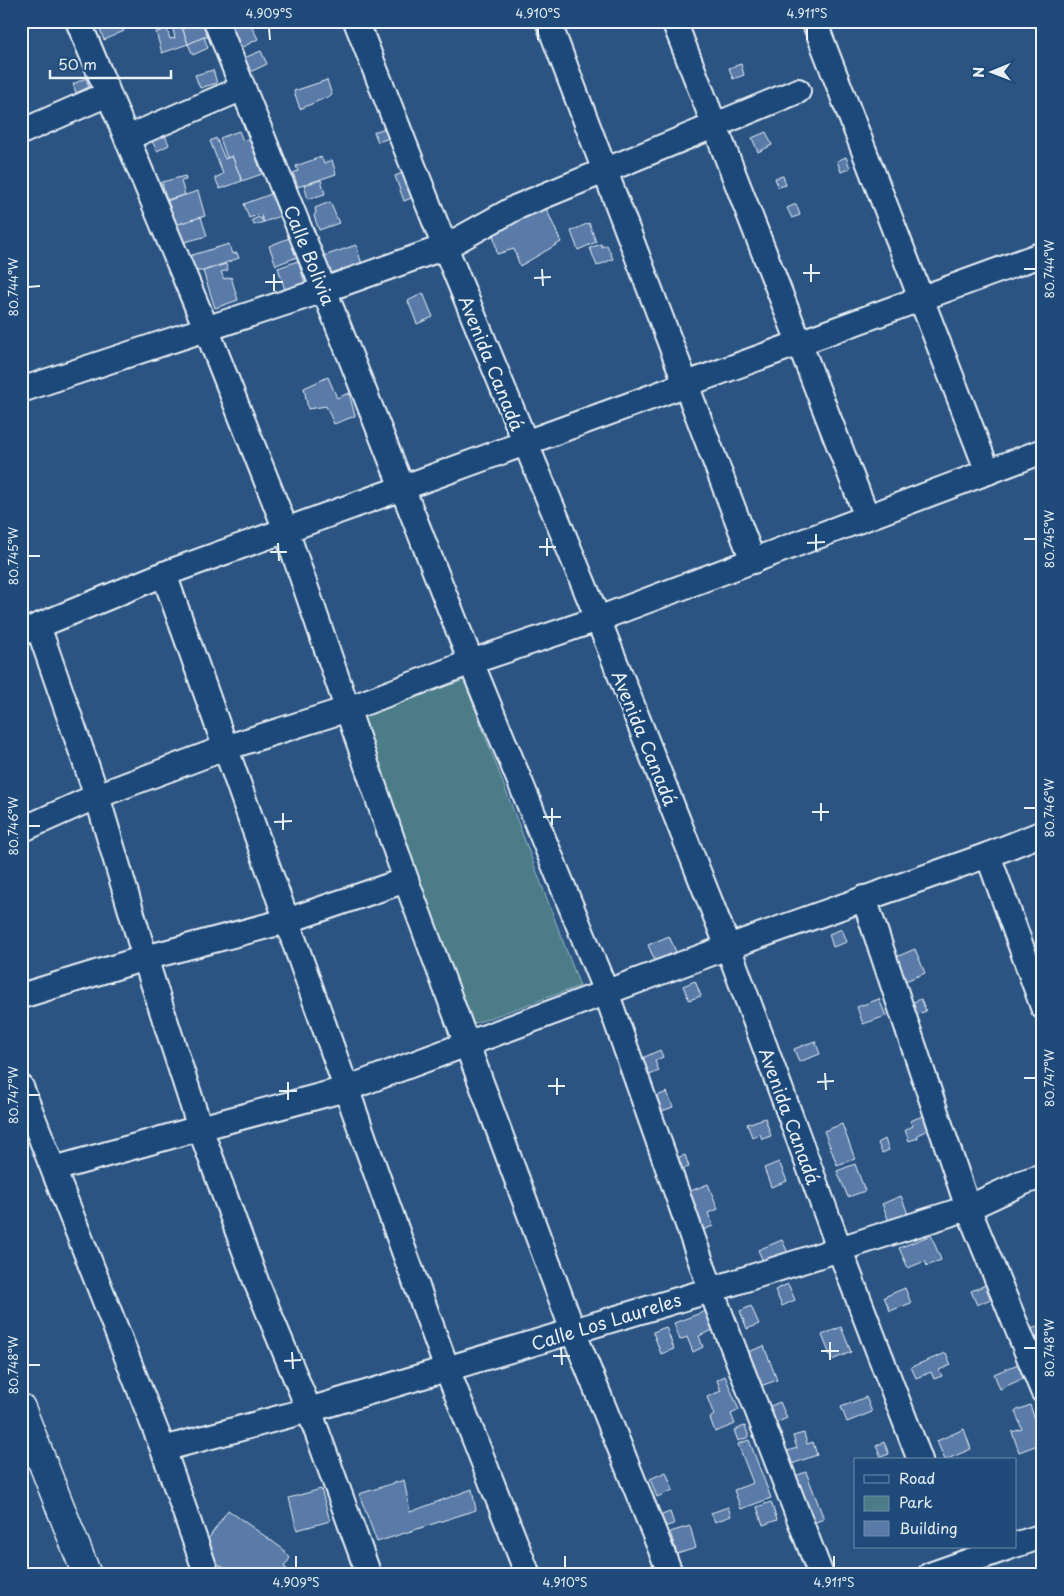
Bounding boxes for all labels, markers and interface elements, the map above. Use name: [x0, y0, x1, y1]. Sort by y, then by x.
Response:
text: 4.909°S: [245, 4, 293, 22]
text: 4.910°S: [516, 4, 560, 22]
text: 4.911°S: [787, 4, 827, 22]
scale bar: [50, 48, 171, 80]
north arrow: [966, 48, 1016, 98]
text: 50 m: [58, 52, 97, 75]
text: N: [968, 67, 989, 78]
street label: Calle Bolivia: [278, 201, 343, 310]
text: 80.744°W: [1040, 239, 1058, 298]
text: 80.744°W: [4, 257, 22, 316]
street label: Avenida Canadá: [453, 291, 532, 435]
text: 80.745°W: [1040, 509, 1058, 568]
text: 80.745°W: [4, 526, 22, 585]
street label: Avenida Canadá: [606, 666, 685, 810]
text: 80.746°W: [1040, 778, 1058, 838]
text: 80.746°W: [4, 796, 22, 856]
street label: Avenida Canadá: [753, 1044, 827, 1189]
text: 80.747°W: [1040, 1048, 1058, 1107]
text: 80.747°W: [4, 1065, 22, 1124]
street label: Calle Los Laureles: [528, 1285, 684, 1357]
text: 80.748°W: [1040, 1318, 1058, 1377]
text: 80.748°W: [4, 1335, 22, 1394]
legend: [854, 1458, 1016, 1548]
text: Road: [899, 1466, 935, 1489]
text: Park: [899, 1490, 933, 1513]
text: Building: [899, 1516, 958, 1539]
text: 4.909°S: [272, 1573, 320, 1591]
text: 4.910°S: [543, 1573, 587, 1591]
text: 4.911°S: [814, 1573, 854, 1591]

